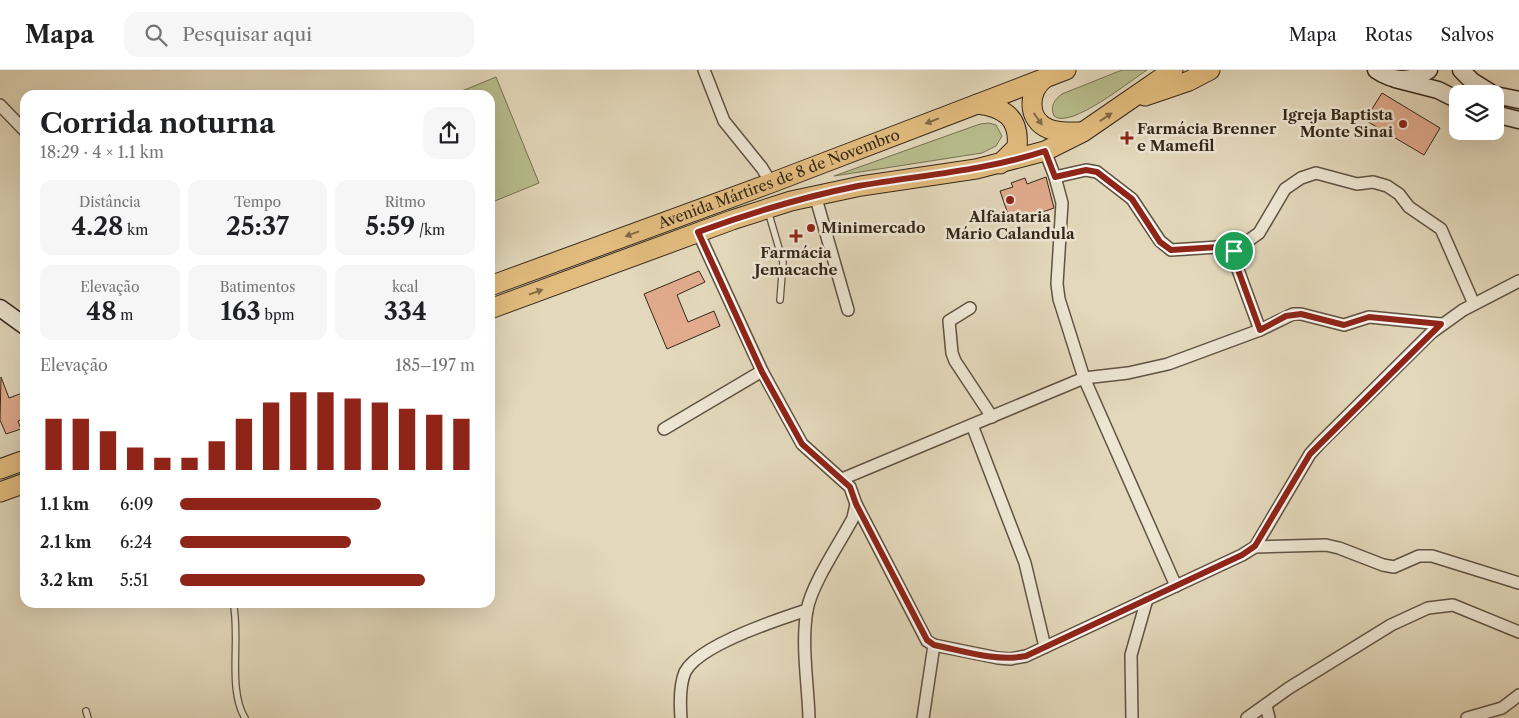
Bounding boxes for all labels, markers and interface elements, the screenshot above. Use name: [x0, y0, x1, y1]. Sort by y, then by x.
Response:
search box: [124, 12, 474, 57]
text: Mapa: [25, 20, 94, 49]
icon: search: [142, 21, 170, 49]
text: Pesquisar aqui: [182, 23, 312, 46]
text: Mapa: [1289, 24, 1337, 46]
text: Rotas: [1365, 24, 1413, 46]
text: Salvos: [1441, 24, 1494, 46]
map controls: [1449, 85, 1504, 140]
button: layers: [1449, 85, 1504, 140]
place label: Igreja Baptista Monte Sinai: [1282, 105, 1394, 141]
text: Corrida noturna: [40, 106, 275, 140]
button: share: [423, 107, 475, 159]
one-way arrow: [1033, 112, 1043, 126]
one-way arrow: [1100, 112, 1113, 122]
one-way arrow: [925, 118, 939, 126]
marker: Igreja Baptista Monte Sinai: [1397, 118, 1409, 130]
place label: Farmácia Brenner e Mamefil: [1137, 119, 1277, 155]
street label: Avenida Mártires de 8 de Novembro: [654, 125, 902, 233]
marker: Farmácia Brenner e Mamefil: [1121, 132, 1133, 144]
text: 18:29 · 4 × 1.1 km: [40, 142, 164, 162]
text: Distância: [79, 193, 141, 211]
text: Tempo: [234, 193, 281, 211]
text: Ritmo: [385, 193, 426, 211]
marker: Alfaiataria Mário Calandula: [1004, 194, 1016, 206]
place label: Alfaiataria Mário Calandula: [945, 207, 1075, 243]
text: 4.28: [71, 211, 123, 242]
text: 25:37: [226, 211, 289, 242]
text: 5:59: [365, 211, 415, 242]
place label: Minimercado: [821, 218, 925, 237]
text: km: [123, 221, 148, 239]
text: /km: [415, 221, 445, 239]
marker: Minimercado: [805, 222, 817, 234]
one-way arrow: [624, 230, 639, 238]
marker: Farmácia Jemacache: [790, 230, 802, 242]
pin: [1213, 230, 1255, 272]
icon: arrive: [1220, 237, 1248, 265]
place label: Farmácia Jemacache: [752, 243, 837, 279]
text: Elevação: [80, 278, 140, 296]
text: Batimentos: [220, 278, 295, 296]
text: kcal: [392, 278, 418, 296]
one-way arrow: [528, 288, 543, 295]
text: 48: [86, 296, 117, 327]
text: 163: [220, 296, 261, 327]
text: 334: [384, 296, 427, 327]
text: m: [117, 306, 133, 324]
text: bpm: [261, 306, 295, 324]
text: Elevação: [40, 355, 108, 375]
text: 185–197 m: [395, 355, 475, 375]
text: 1.1 km: [40, 494, 89, 514]
text: 6:09: [120, 494, 153, 514]
text: 2.1 km: [40, 532, 92, 552]
text: 6:24: [120, 532, 152, 552]
text: 3.2 km: [40, 570, 93, 590]
text: 5:51: [120, 570, 149, 590]

